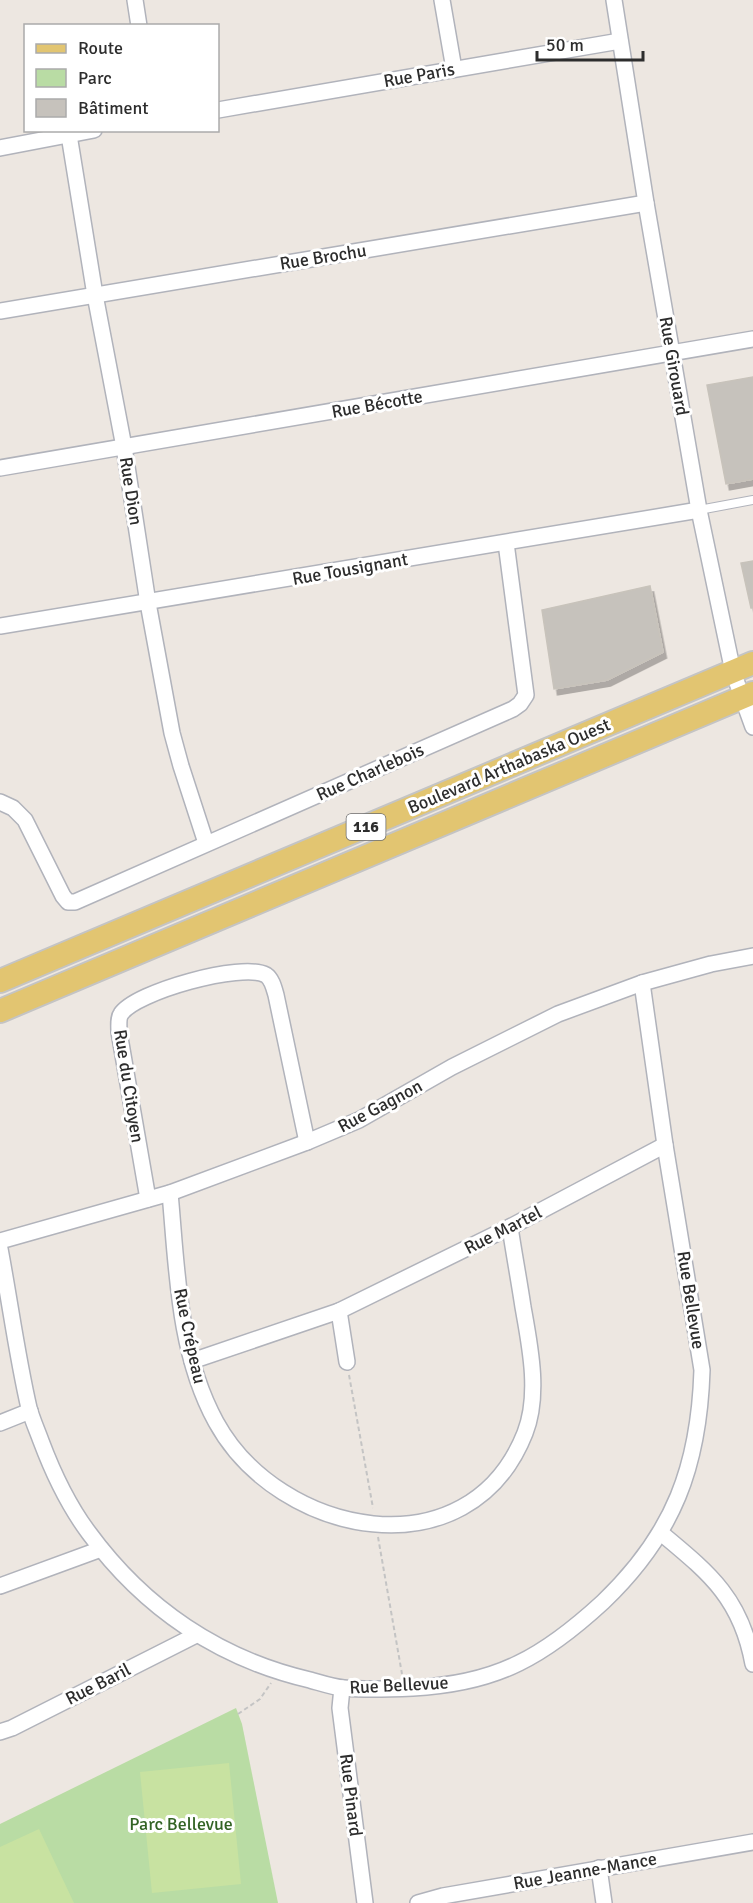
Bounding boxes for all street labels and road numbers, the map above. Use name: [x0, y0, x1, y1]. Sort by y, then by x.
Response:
street label: Rue Paris: [382, 58, 456, 92]
street label: Rue Brochu: [278, 239, 368, 275]
street label: Rue Girouard: [654, 315, 694, 417]
street label: Rue Bécotte: [330, 385, 424, 423]
street label: Rue Dion: [115, 455, 147, 527]
street label: Rue Tousignant: [290, 548, 410, 590]
street label: Boulevard Arthabaska Ouest: [404, 713, 614, 819]
street label: Rue Charlebois: [313, 738, 427, 806]
road number: 116: [346, 814, 386, 840]
street label: Rue du Citoyen: [109, 1028, 149, 1144]
street label: Rue Gagnon: [334, 1075, 426, 1137]
street label: Rue Martel: [460, 1201, 546, 1259]
street label: Rue Bellevue: [672, 1249, 710, 1351]
street label: Rue Crépeau: [169, 1286, 211, 1386]
street label: Rue Baril: [62, 1658, 134, 1710]
street label: Rue Bellevue: [349, 1671, 449, 1699]
street label: Rue Pinard: [335, 1752, 367, 1838]
street label: Rue Jeanne-Mance: [512, 1848, 658, 1894]

